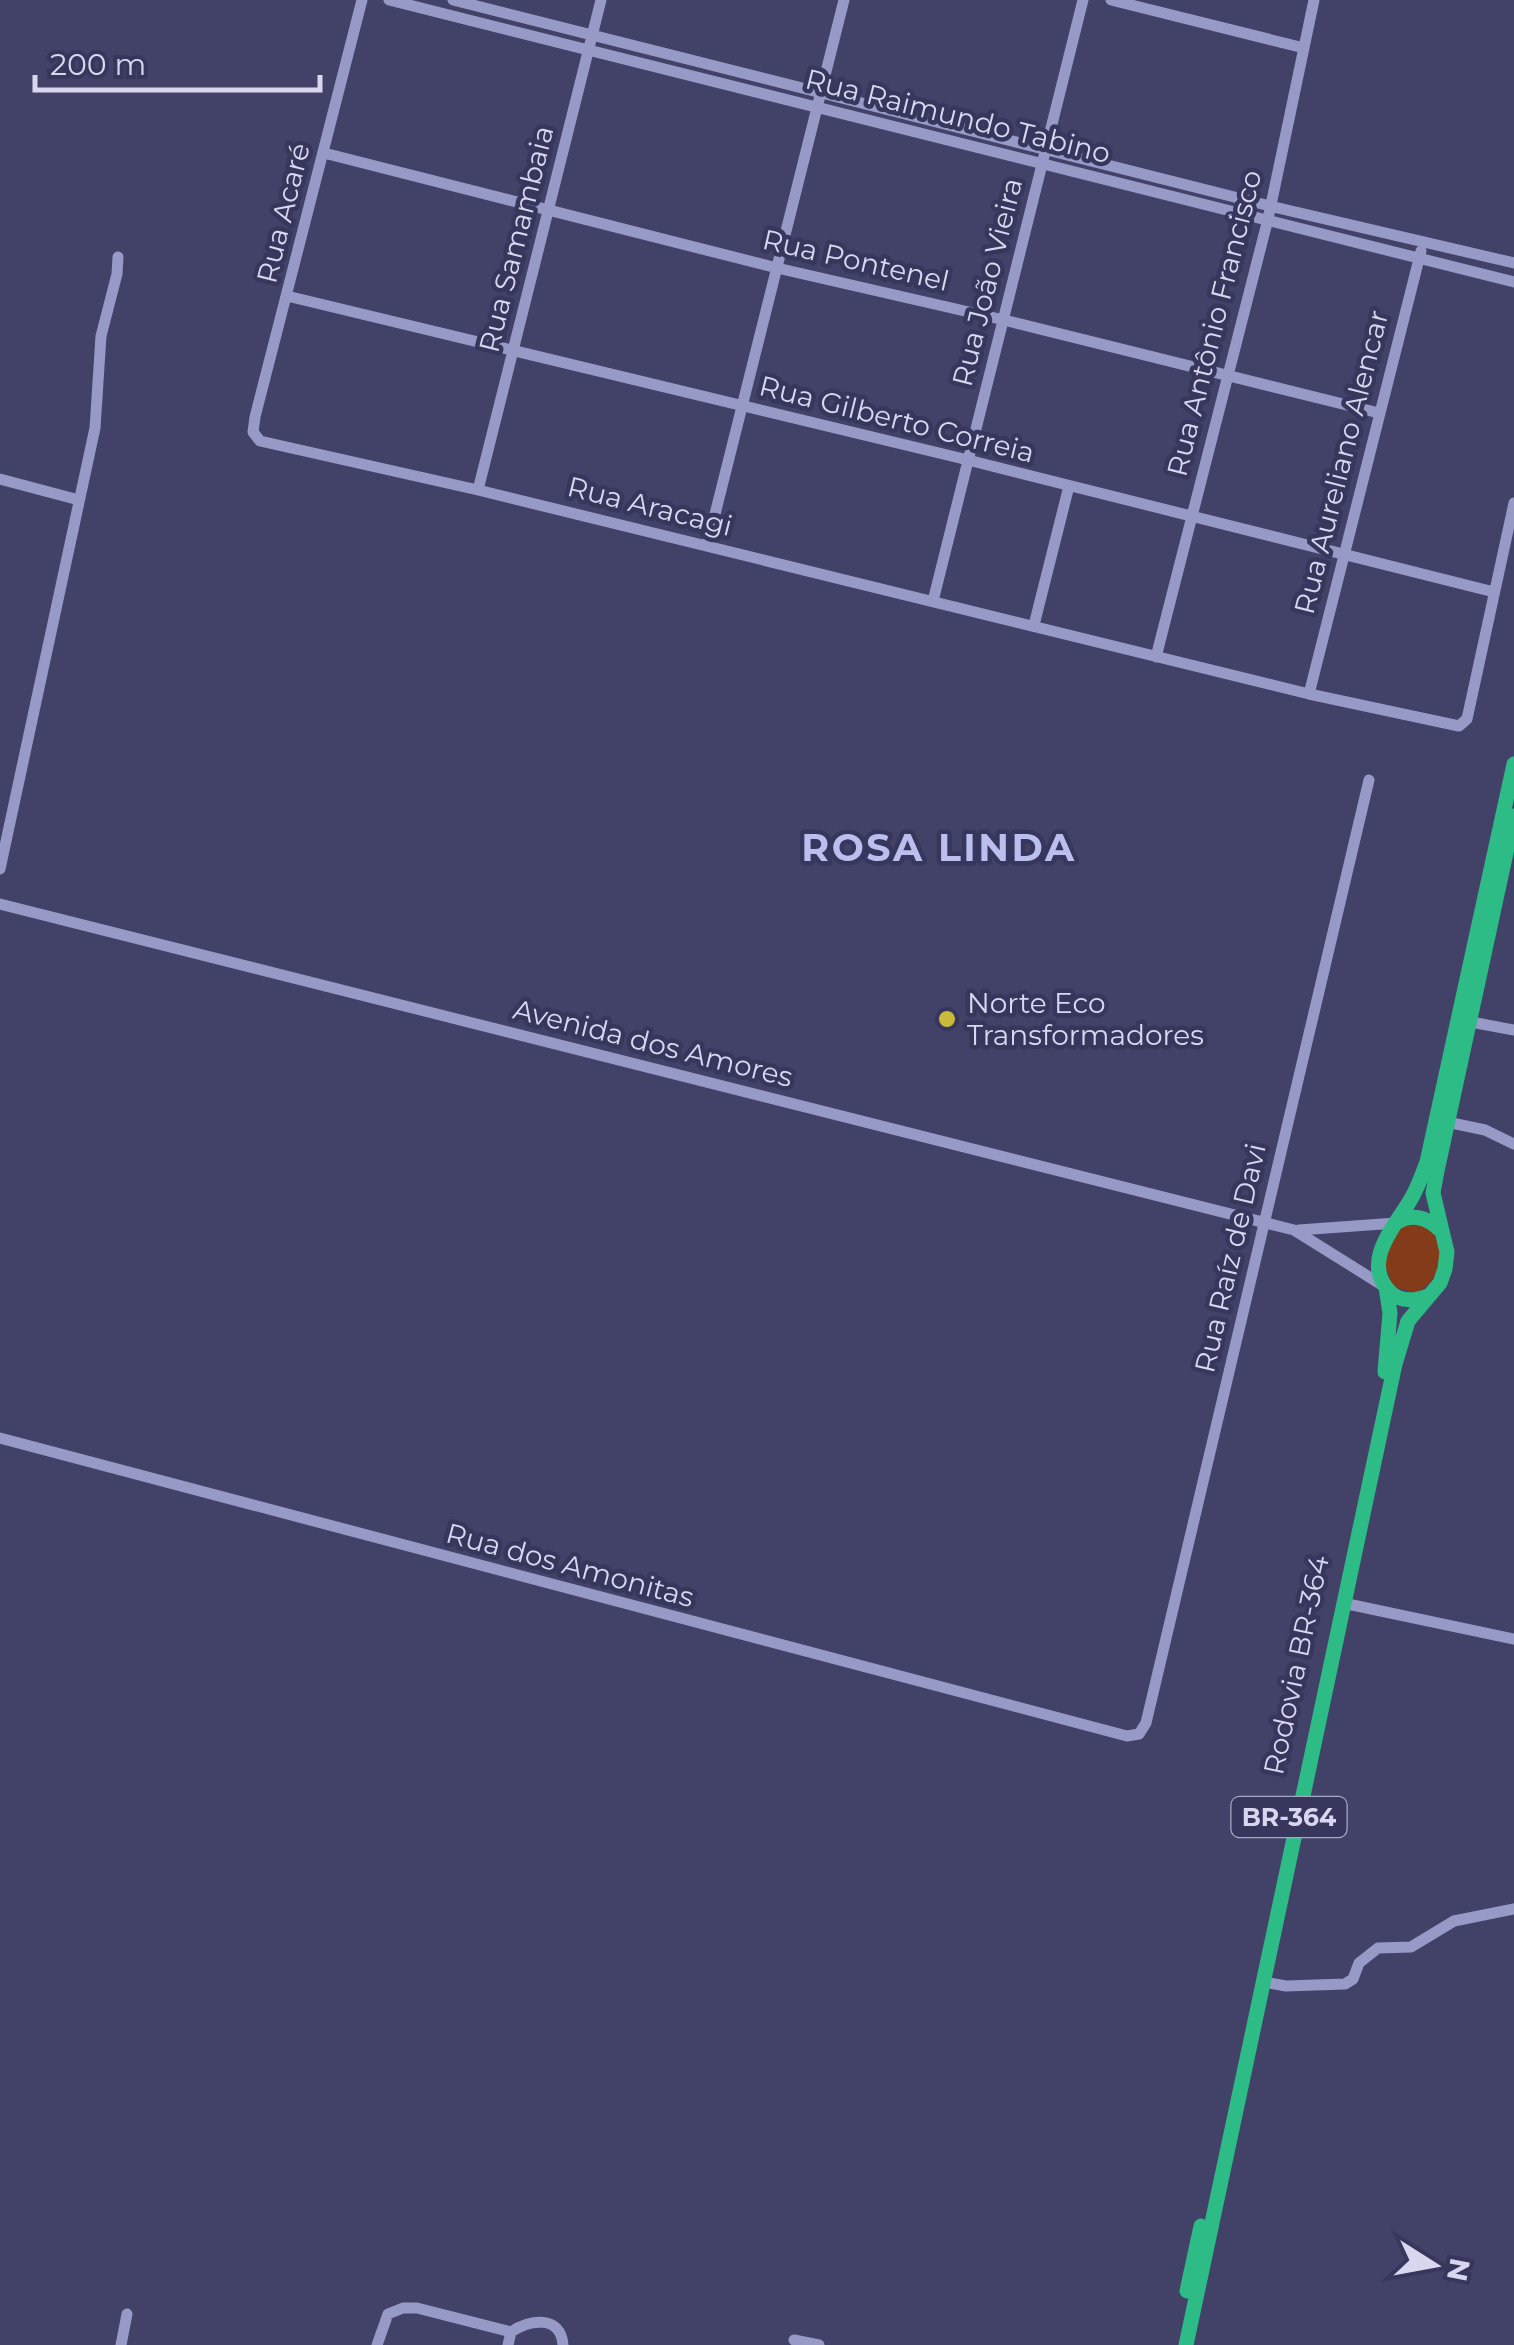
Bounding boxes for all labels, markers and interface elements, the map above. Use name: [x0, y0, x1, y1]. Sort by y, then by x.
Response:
scale bar: [35, 30, 320, 92]
text: 200 m: [50, 46, 146, 83]
street label: Rua Raimundo Tabino: [802, 62, 1114, 170]
street label: Rua Samambaia: [471, 122, 561, 356]
street label: Rua Acaré: [249, 140, 317, 286]
street label: Rua Antônio Francisco: [1159, 166, 1269, 480]
street label: Rua João Vieira: [945, 174, 1029, 390]
street label: Rua Pontenel: [759, 222, 953, 298]
street label: Rua Aureliano Alencar: [1287, 307, 1395, 617]
street label: Rua Gilberto Correia: [756, 368, 1038, 470]
street label: Rua Aracagi: [564, 469, 736, 543]
district label: ROSA LINDA: [801, 824, 1077, 871]
place label: Norte Eco Transformadores: [967, 986, 1204, 1052]
street label: Avenida dos Amores: [510, 992, 796, 1094]
marker: Norte Eco Transformadores: [936, 1008, 958, 1030]
street label: Rua Raíz de Davi: [1187, 1140, 1273, 1376]
street label: Rua dos Amonitas: [442, 1516, 698, 1614]
street label: Rodovia BR-364: [1256, 1552, 1336, 1778]
road number: BR-364: [1232, 1797, 1346, 1837]
north arrow: [1384, 2215, 1484, 2315]
text: N: [1440, 2255, 1477, 2284]

